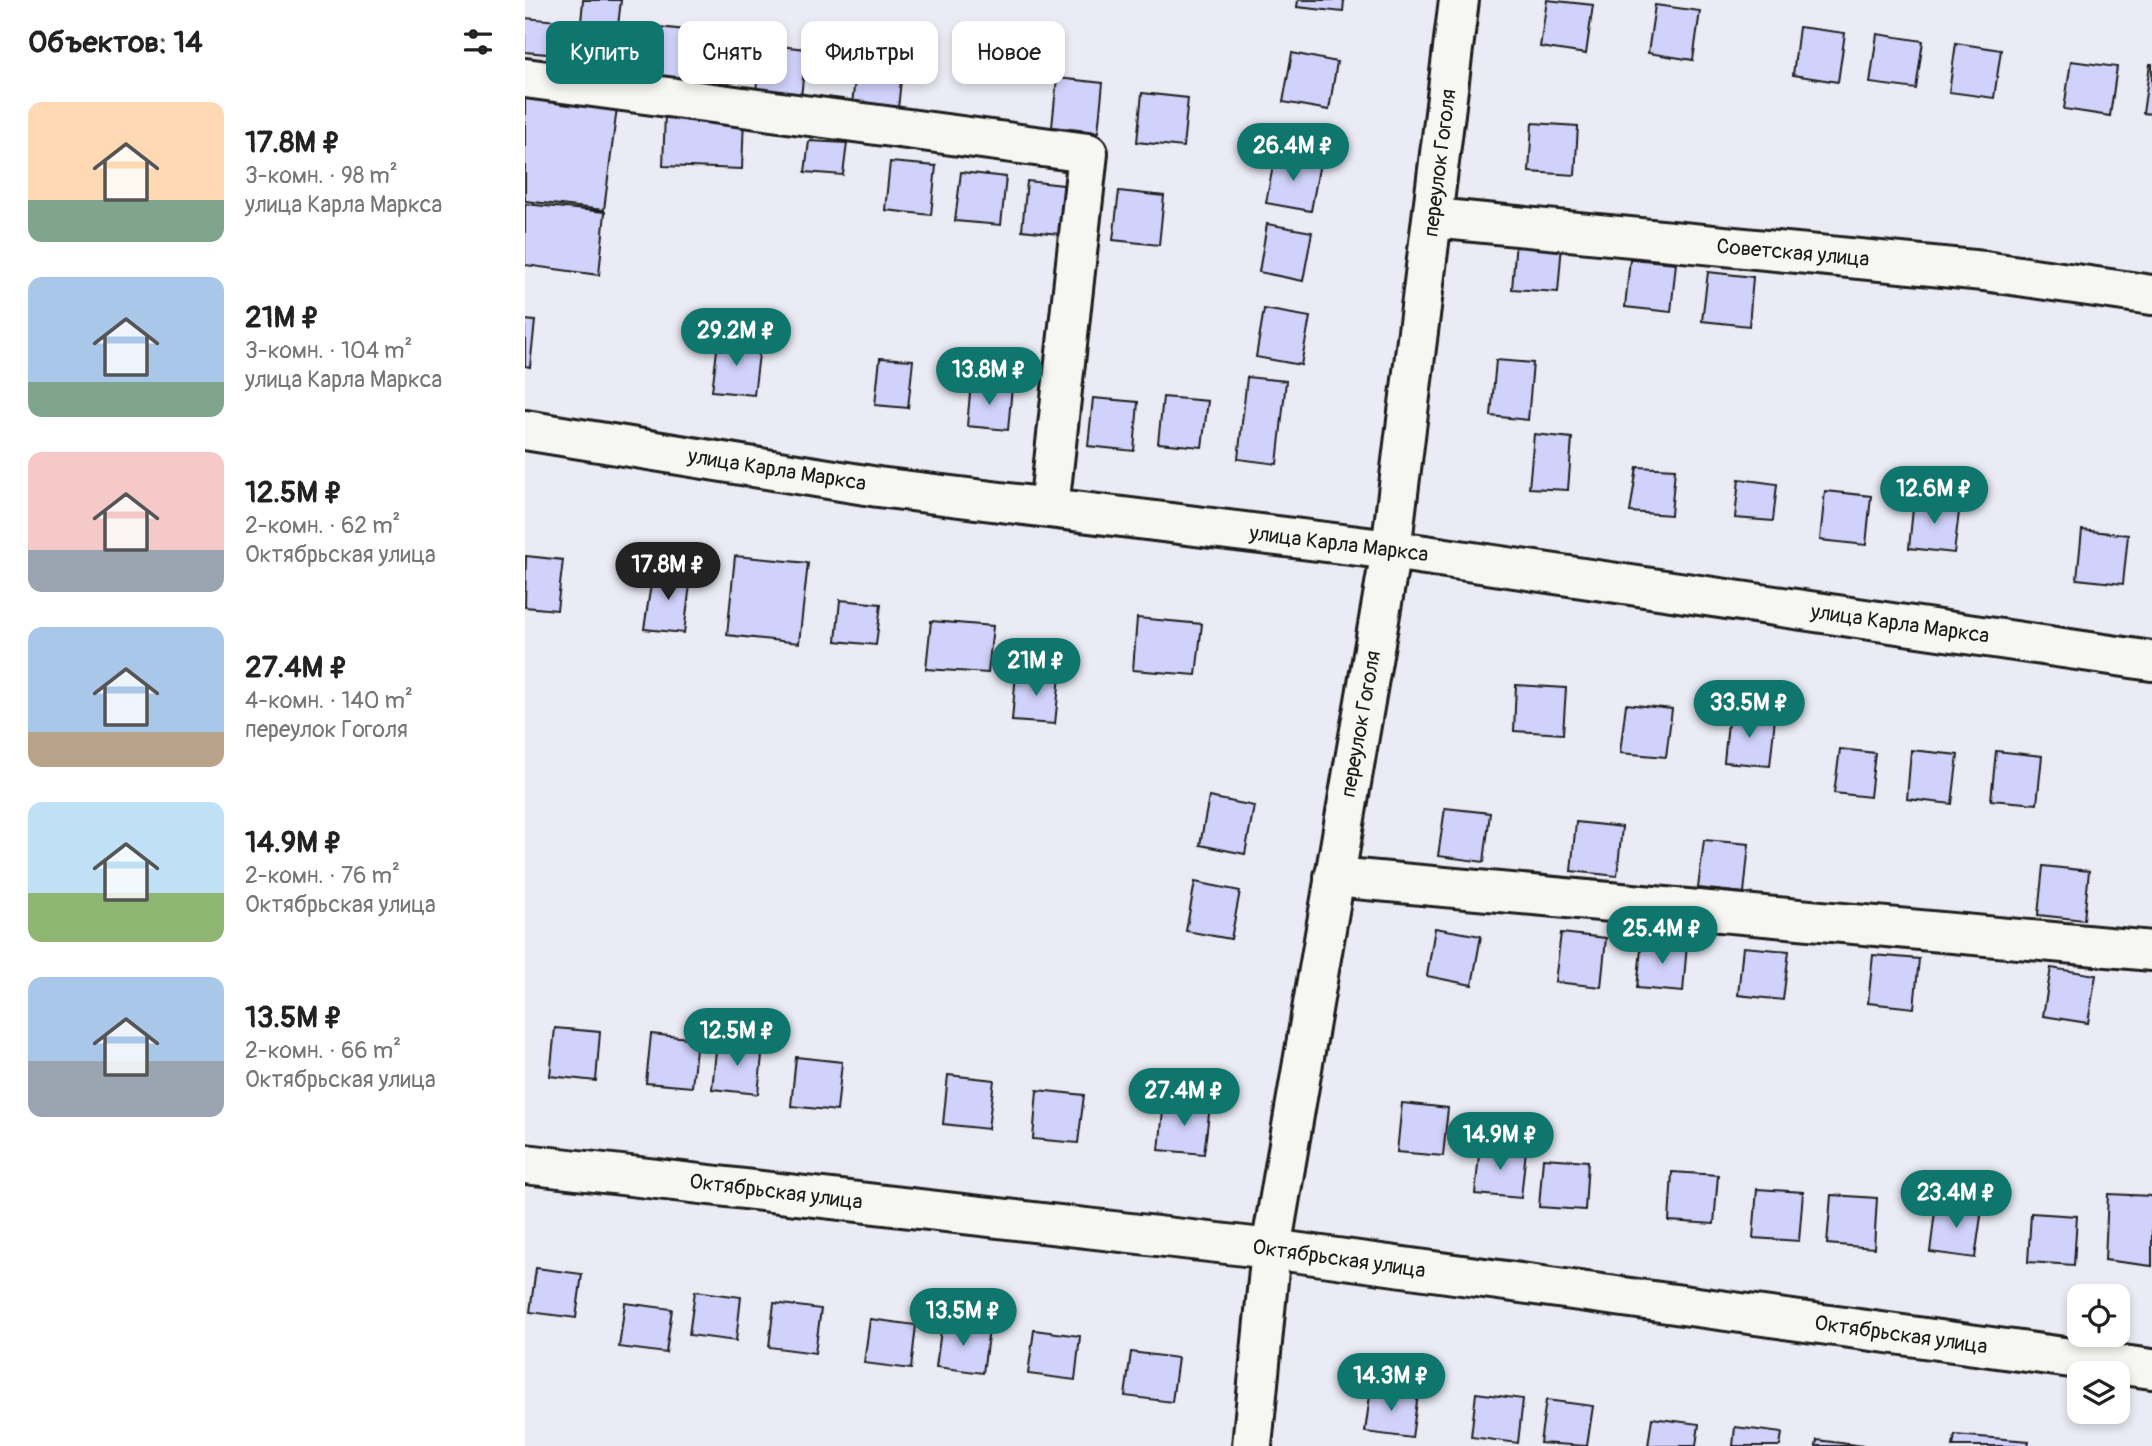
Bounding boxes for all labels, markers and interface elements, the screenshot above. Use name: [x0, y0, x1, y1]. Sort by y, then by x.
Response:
chip: Купить: [546, 21, 664, 84]
chip: Снять: [678, 21, 787, 84]
chip: Фильтры: [801, 21, 938, 84]
chip: Новое: [952, 21, 1065, 84]
icon: filters: [459, 23, 497, 61]
text: Объектов: 14: [28, 24, 203, 61]
street label: переулок Гоголя: [1418, 88, 1462, 238]
text: 17.8M ₽: [245, 124, 340, 161]
pin: 26.4M ₽: [1228, 124, 1358, 183]
icon: home: [84, 130, 168, 214]
text: 26.4M ₽: [1253, 131, 1333, 160]
text: 3-комн. · 98 m²: [245, 161, 398, 190]
text: улица Карла Маркса: [245, 190, 442, 219]
street label: Советская улица: [1715, 233, 1871, 273]
text: 21M ₽: [245, 299, 320, 336]
icon: home: [84, 305, 168, 389]
pin: 29.2M ₽: [671, 308, 801, 368]
text: 29.2M ₽: [697, 316, 775, 345]
text: 3-комн. · 104 m²: [245, 336, 412, 365]
pin: 13.8M ₽: [924, 348, 1054, 407]
text: 13.8M ₽: [952, 355, 1026, 384]
text: улица Карла Маркса: [245, 365, 442, 394]
street label: улица Карла Маркса: [685, 442, 868, 497]
pin: 12.6M ₽: [1869, 466, 1999, 526]
text: 12.5M ₽: [245, 474, 342, 511]
text: 12.6M ₽: [1896, 474, 1972, 503]
icon: home: [84, 480, 168, 564]
text: 2-комн. · 62 m²: [245, 511, 400, 540]
street label: улица Карла Маркса: [1247, 520, 1430, 568]
text: Октябрьская улица: [245, 540, 436, 569]
pin: 17.8M ₽: [603, 542, 733, 602]
text: 17.8M ₽: [631, 550, 705, 579]
street label: улица Карла Маркса: [1808, 598, 1991, 650]
pin: 21M ₽: [987, 638, 1085, 698]
text: 21M ₽: [1007, 646, 1065, 675]
street label: переулок Гоголя: [1335, 648, 1387, 800]
text: 27.4M ₽: [245, 649, 348, 686]
icon: home: [84, 655, 168, 739]
pin: 33.5M ₽: [1684, 680, 1814, 740]
text: 4-комн. · 140 m²: [245, 686, 413, 715]
text: 33.5M ₽: [1710, 688, 1788, 717]
text: переулок Гоголя: [245, 715, 408, 744]
text: 14.9M ₽: [245, 824, 342, 861]
icon: home: [84, 830, 168, 914]
text: 2-комн. · 76 m²: [245, 861, 400, 890]
text: Октябрьская улица: [245, 890, 436, 919]
pin: 25.4M ₽: [1597, 906, 1727, 966]
text: 25.4M ₽: [1622, 914, 1702, 943]
text: 13.5M ₽: [245, 999, 342, 1036]
icon: home: [84, 1005, 168, 1089]
pin: 12.5M ₽: [672, 1009, 802, 1068]
text: 12.5M ₽: [700, 1016, 774, 1045]
text: 2-комн. · 66 m²: [245, 1036, 401, 1065]
text: Октябрьская улица: [245, 1065, 436, 1094]
pin: 27.4M ₽: [1119, 1068, 1249, 1128]
text: 27.4M ₽: [1145, 1076, 1223, 1105]
pin: 14.9M ₽: [1435, 1112, 1565, 1172]
text: 14.9M ₽: [1463, 1120, 1537, 1149]
street label: Октябрьская улица: [688, 1168, 864, 1216]
pin: 23.4M ₽: [1891, 1170, 2021, 1230]
text: 23.4M ₽: [1917, 1178, 1995, 1207]
street label: Октябрьская улица: [1251, 1234, 1427, 1284]
map controls: [2067, 1284, 2130, 1424]
button: locate: [2067, 1284, 2130, 1347]
pin: 13.5M ₽: [898, 1288, 1028, 1348]
text: 13.5M ₽: [926, 1296, 1000, 1325]
street label: Октябрьская улица: [1813, 1310, 1989, 1360]
pin: 14.3M ₽: [1326, 1354, 1456, 1413]
text: 14.3M ₽: [1353, 1361, 1429, 1390]
button: layers: [2067, 1361, 2130, 1424]

